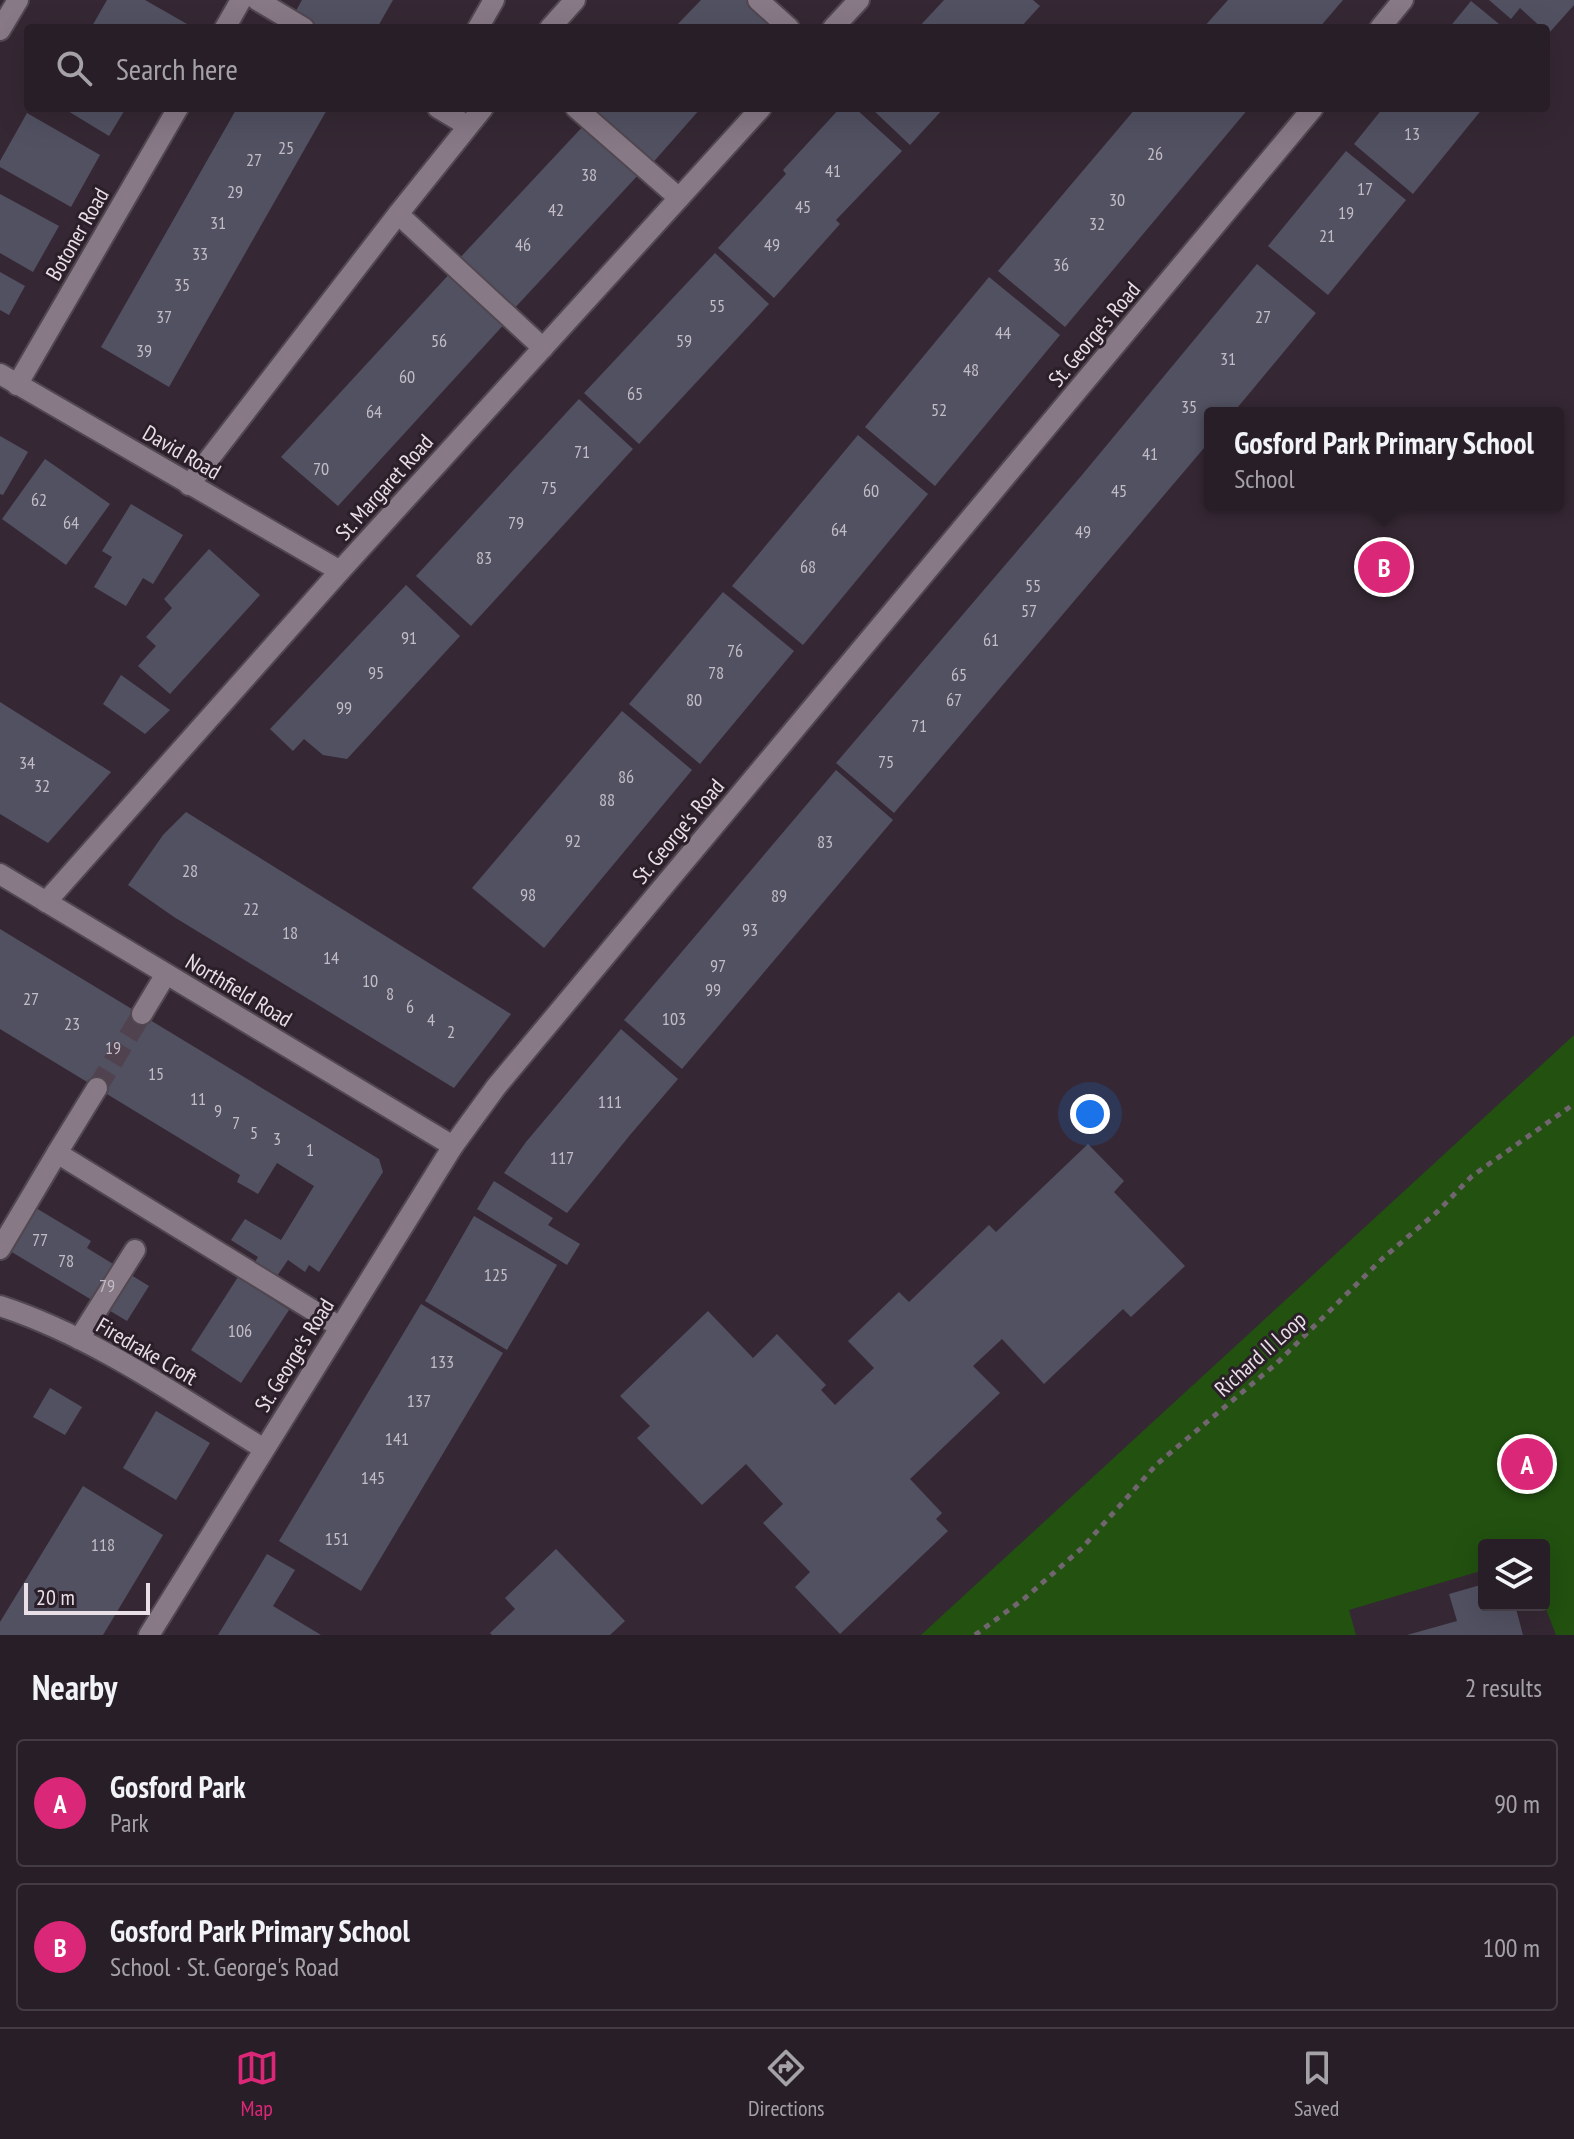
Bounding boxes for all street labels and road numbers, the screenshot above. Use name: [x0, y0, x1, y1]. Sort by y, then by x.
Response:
street label: Botoner Road: [39, 183, 115, 285]
street label: St. George's Road: [1042, 276, 1146, 392]
street label: David Road: [138, 419, 226, 485]
street label: St. Margaret Road: [329, 428, 439, 546]
street label: St. George's Road: [626, 773, 730, 889]
street label: Northfield Road: [181, 947, 297, 1033]
street label: St. George's Road: [248, 1293, 340, 1417]
street label: Richard II Loop: [1208, 1306, 1312, 1402]
street label: Firedrake Croft: [92, 1311, 202, 1391]

